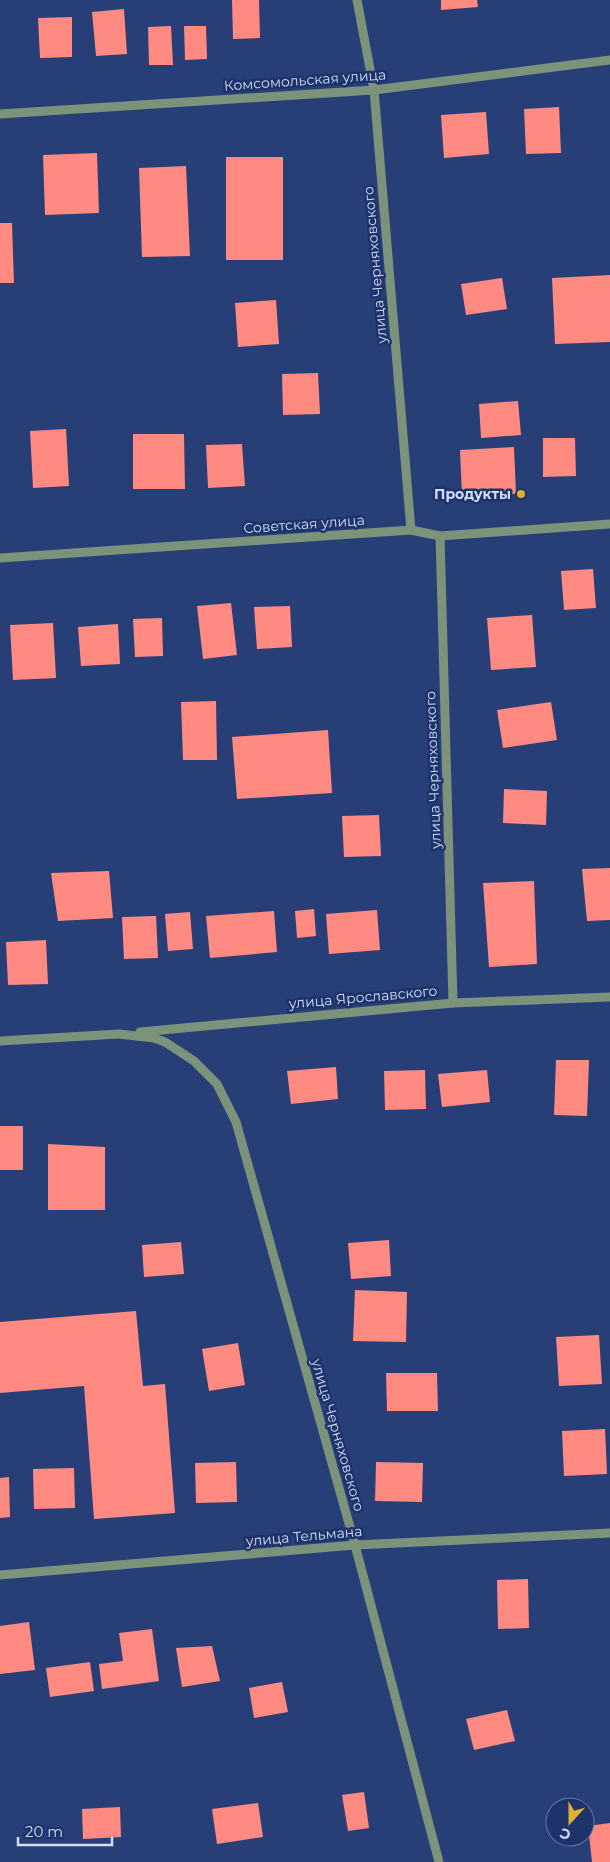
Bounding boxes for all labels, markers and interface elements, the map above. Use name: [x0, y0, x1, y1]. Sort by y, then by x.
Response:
street label: Комсомольская улица: [223, 65, 387, 95]
street label: улица Черняховского: [359, 185, 391, 345]
place label: Продукты: [434, 485, 511, 503]
marker: Продукты: [515, 488, 527, 500]
street label: Советская улица: [243, 511, 365, 537]
street label: улица Черняховского: [421, 691, 445, 850]
street label: улица Ярославского: [287, 982, 438, 1013]
street label: улица Черняховского: [307, 1356, 368, 1514]
street label: улица Тельмана: [244, 1522, 363, 1550]
north arrow: [545, 1797, 595, 1847]
scale bar: [18, 1814, 111, 1846]
text: 20 m: [25, 1822, 63, 1841]
text: С: [557, 1824, 573, 1844]

